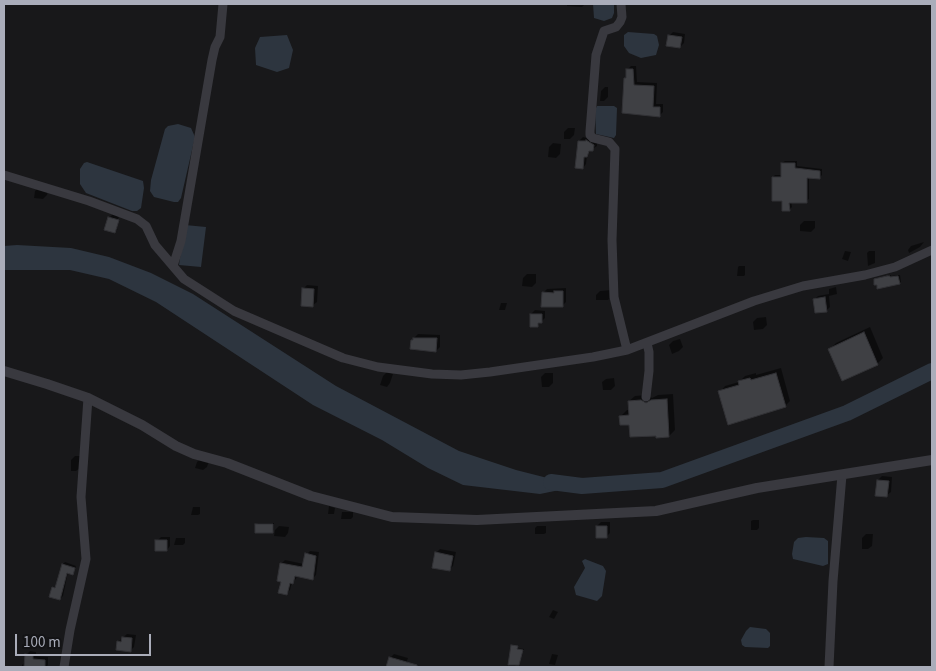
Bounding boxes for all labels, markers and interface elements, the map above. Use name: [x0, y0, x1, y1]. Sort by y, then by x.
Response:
scale bar: [18, 624, 154, 656]
text: 100 m: [23, 632, 61, 653]

